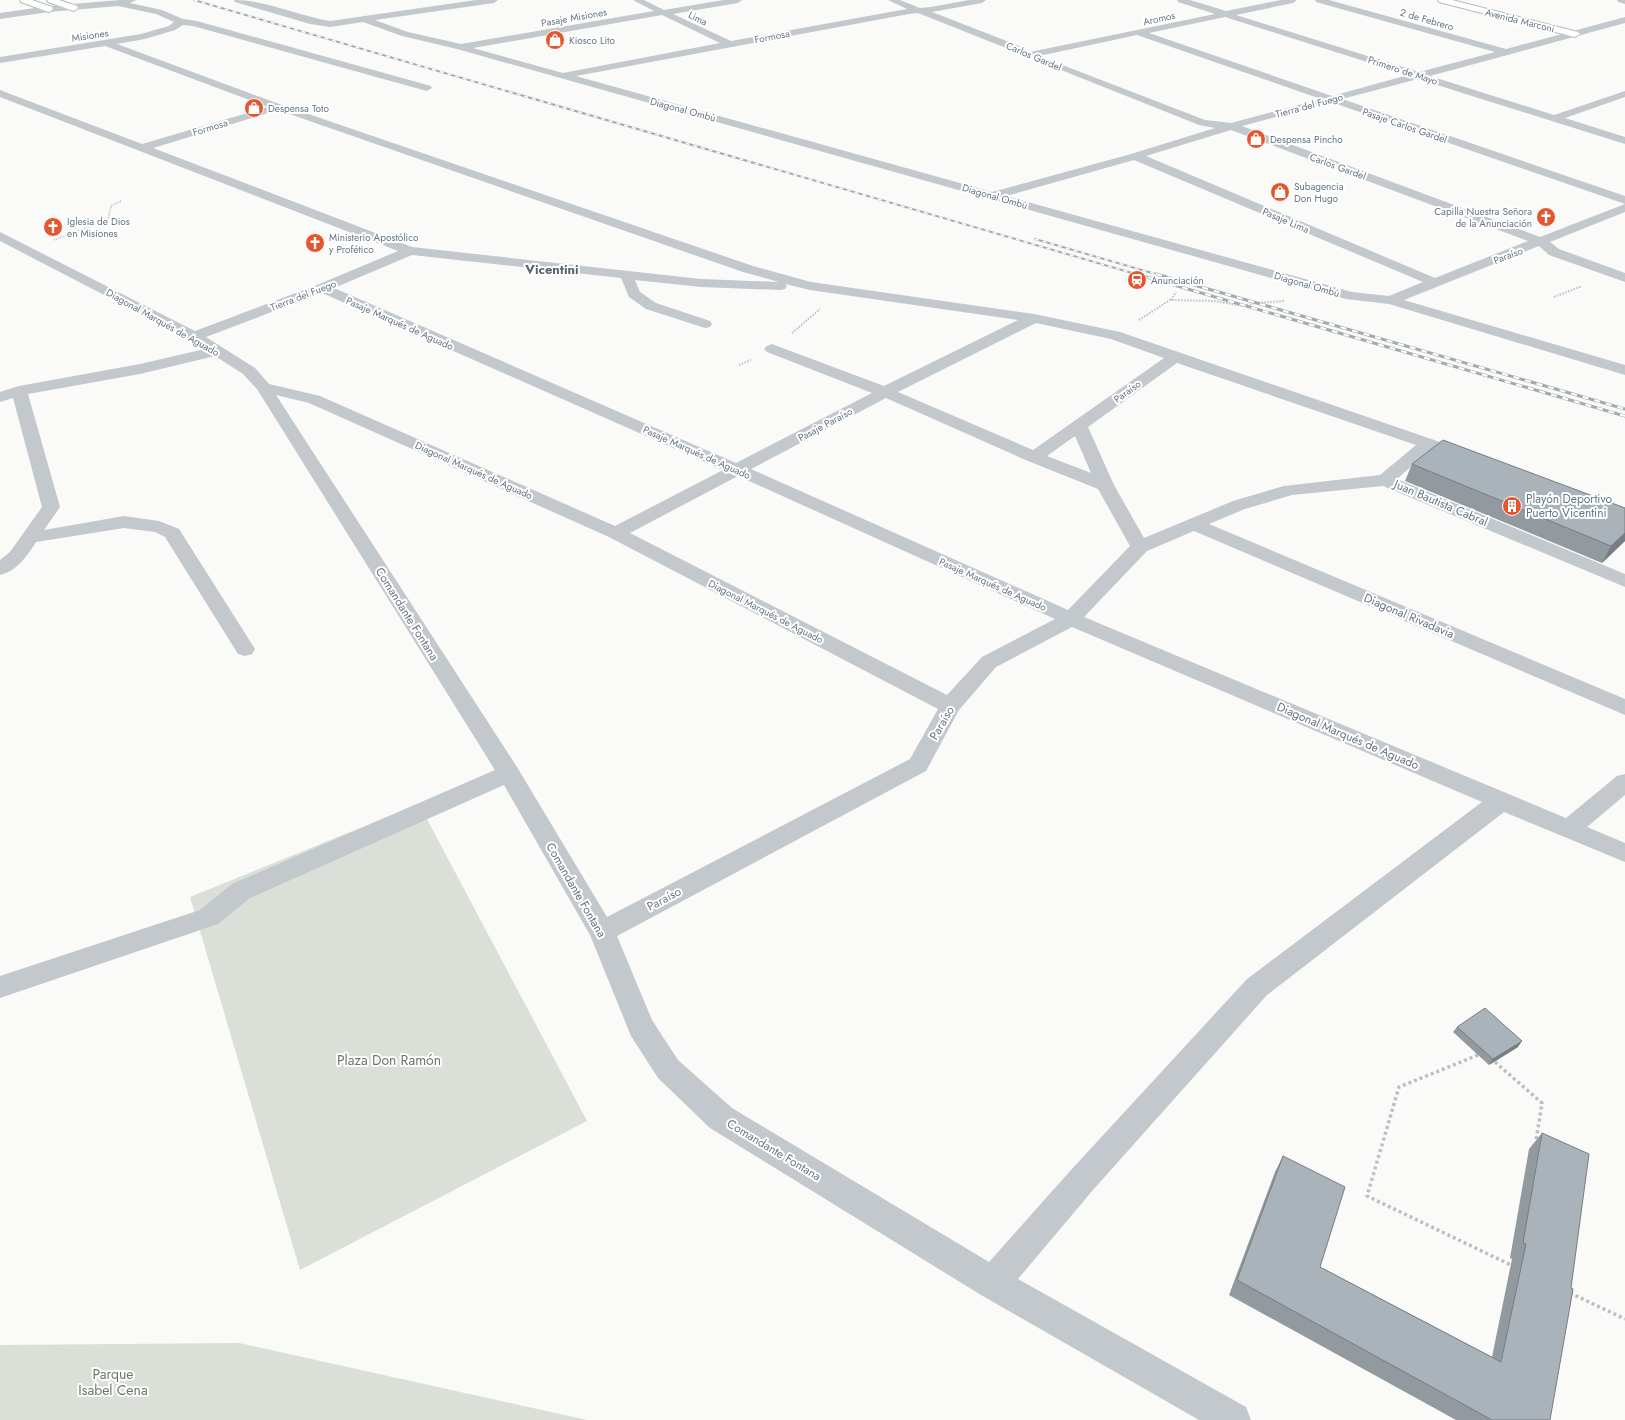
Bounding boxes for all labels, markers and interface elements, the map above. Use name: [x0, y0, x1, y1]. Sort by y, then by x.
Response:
street label: Pasaje Misiones: [540, 4, 608, 31]
street label: 2 de Febrero: [1398, 5, 1456, 34]
street label: Avenida Marconi: [1484, 5, 1556, 36]
street label: Lima: [686, 7, 710, 30]
street label: Aromos: [1142, 8, 1177, 29]
street label: Misiones: [71, 25, 110, 46]
street label: Formosa: [753, 26, 791, 47]
shop icon: Kiosco Lito: [544, 29, 566, 51]
place label: Kiosco Lito: [569, 33, 615, 48]
street label: Carlos Gardel: [1004, 38, 1064, 75]
street label: Primero de Mayo: [1366, 52, 1440, 89]
street label: Tierra del Fuego: [1274, 89, 1345, 122]
street label: Diagonal Ombú: [648, 94, 717, 125]
shop icon: Despensa Toto: [243, 97, 265, 119]
place label: Despensa Toto: [268, 101, 329, 116]
street label: Pasaje Carlos Gardel: [1361, 104, 1449, 147]
street label: Formosa: [191, 115, 230, 140]
shop icon: Despensa Pincho: [1245, 128, 1267, 150]
place label: Despensa Pincho: [1270, 132, 1343, 147]
street label: Carlos Gardel: [1308, 149, 1368, 184]
place label: Subagencia Don Hugo: [1294, 179, 1344, 206]
street label: Diagonal Ombú: [960, 180, 1029, 213]
shop icon: Subagencia Don Hugo: [1269, 181, 1291, 203]
street label: Pasaje Lima: [1260, 204, 1312, 237]
place label: Capilla Nuestra Señora de la Anunciación: [1434, 204, 1532, 231]
church icon: Capilla Nuestra Señora de la Anunciación: [1535, 206, 1557, 228]
place label: Iglesia de Dios en Misiones: [67, 214, 130, 241]
church icon: Iglesia de Dios en Misiones: [42, 216, 64, 238]
place label: Ministerio Apostólico y Profético: [329, 230, 419, 257]
church icon: Ministerio Apostólico y Profético: [304, 232, 326, 254]
street label: Paraíso: [1491, 243, 1526, 268]
district label: Vicentini: [524, 260, 579, 279]
street label: Diagonal Ombú: [1272, 268, 1341, 301]
station icon: Anunciación: [1126, 269, 1148, 291]
place label: Anunciación: [1151, 273, 1204, 288]
street label: Tierra del Fuego: [268, 276, 339, 315]
street label: Diagonal Marqués de Aguado: [103, 285, 223, 360]
street label: Pasaje Marqués de Aguado: [344, 293, 456, 354]
street label: Paraíso: [1111, 376, 1144, 406]
street label: Pasaje Paraíso: [795, 404, 856, 445]
street label: Pasaje Marqués de Aguado: [641, 422, 753, 483]
street label: Diagonal Marqués de Aguado: [413, 438, 536, 503]
street label: Juan Bautista Cabral: [1390, 474, 1491, 531]
place label: Playón Deportivo Puerto Vicentini: [1526, 490, 1613, 522]
building icon: Playón Deportivo Puerto Vicentini: [1501, 495, 1523, 517]
street label: Pasaje Marqués de Aguado: [937, 554, 1049, 615]
street label: Comandante Fontana: [371, 564, 443, 664]
street label: Diagonal Marqués de Aguado: [706, 576, 826, 647]
street label: Diagonal Rivadavia: [1361, 589, 1457, 643]
street label: Diagonal Marqués de Aguado: [1274, 698, 1422, 774]
street label: Paraíso: [925, 702, 959, 743]
street label: Comandante Fontana: [541, 839, 611, 941]
street label: Paraíso: [644, 882, 685, 915]
park label: Plaza Don Ramón: [337, 1050, 441, 1070]
street label: Comandante Fontana: [724, 1115, 825, 1185]
park label: Parque Isabel Cena: [78, 1364, 148, 1400]

